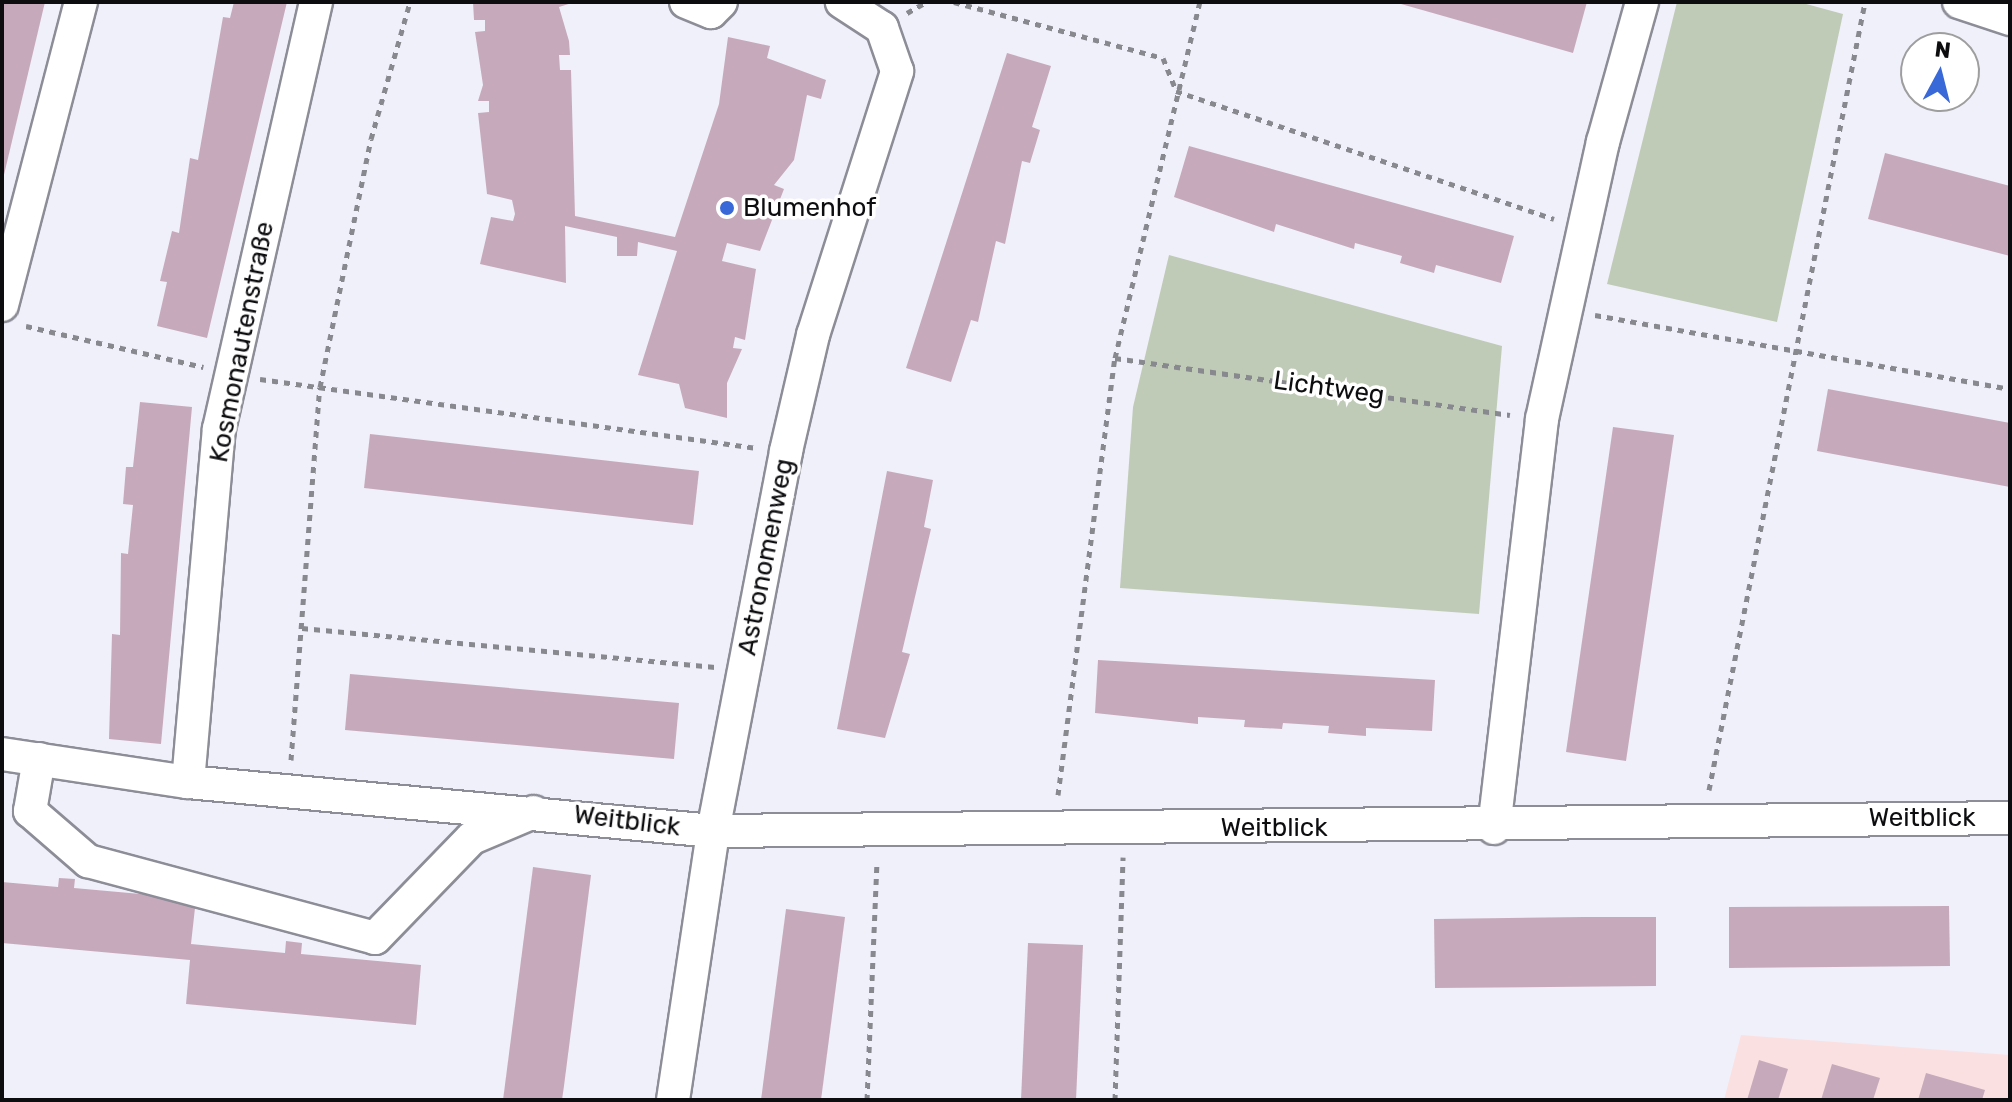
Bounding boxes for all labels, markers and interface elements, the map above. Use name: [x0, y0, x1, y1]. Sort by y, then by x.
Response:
north arrow: [1900, 32, 1980, 112]
text: N: [1933, 35, 1952, 64]
place label: Blumenhof: [743, 192, 876, 224]
marker: Blumenhof: [718, 199, 736, 217]
street label: Kosmonautenstraße: [203, 219, 281, 465]
street label: Lichtweg: [1272, 365, 1386, 411]
street label: Astronomenweg: [732, 456, 800, 658]
street label: Weitblick: [572, 799, 682, 843]
street label: Weitblick: [1868, 802, 1976, 834]
street label: Weitblick: [1220, 812, 1328, 844]

